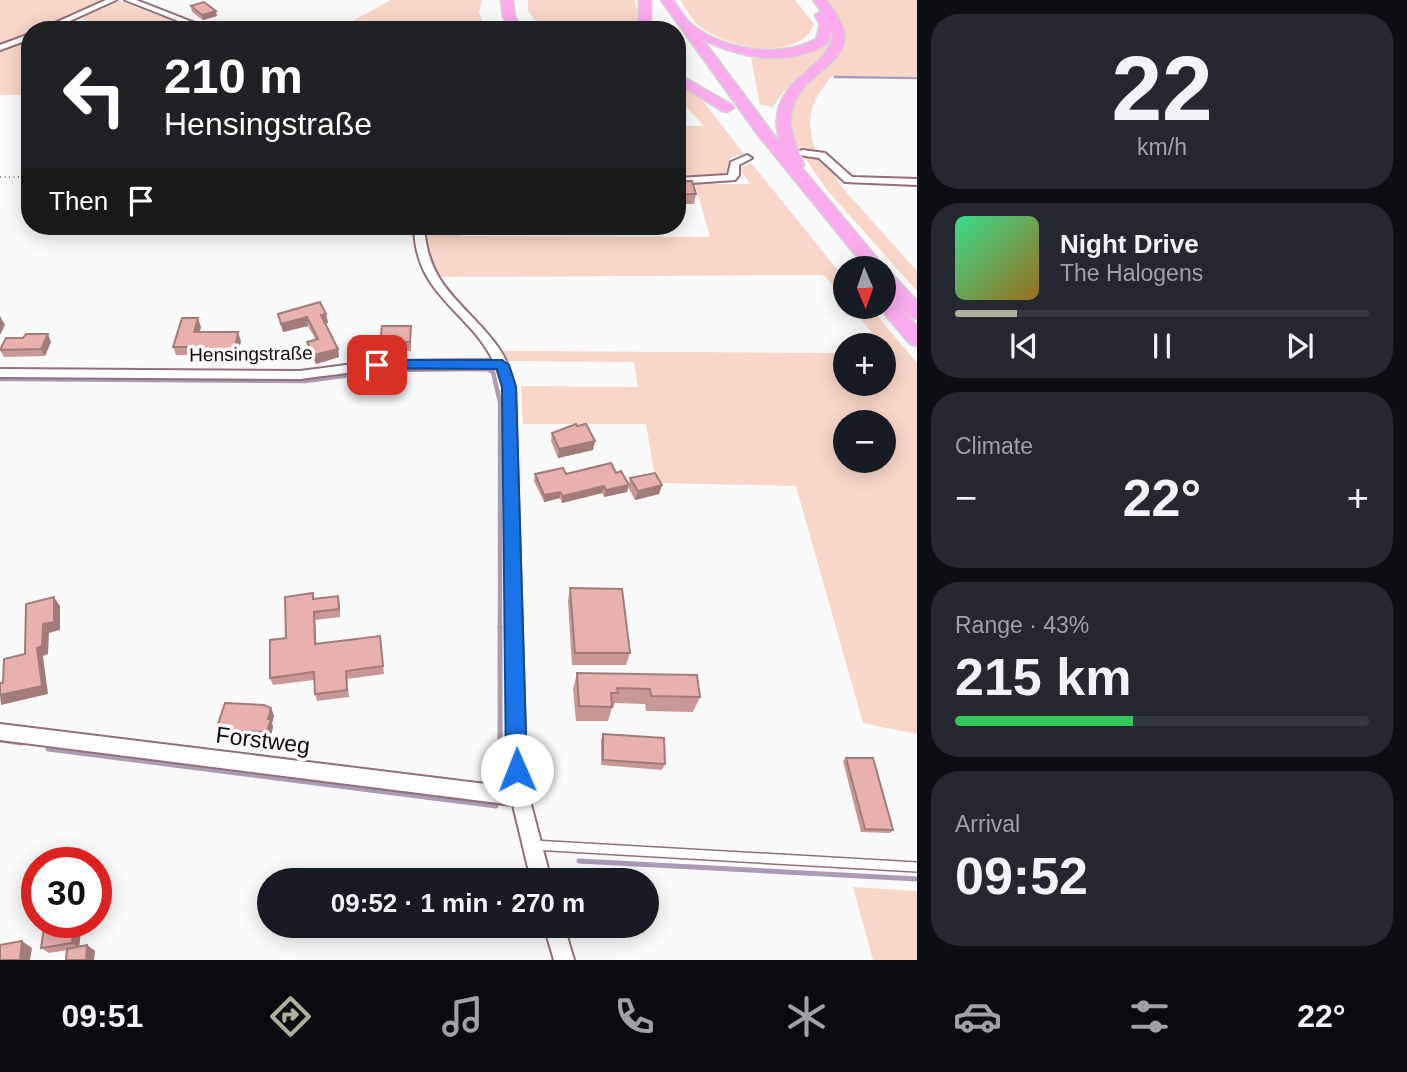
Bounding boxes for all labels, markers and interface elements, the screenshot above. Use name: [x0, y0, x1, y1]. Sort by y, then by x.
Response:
text: 22: [1111, 38, 1213, 139]
icon: left: [49, 49, 140, 140]
text: 210 m: [164, 49, 303, 103]
text: Hensingstraße: [164, 106, 372, 142]
text: km/h: [1137, 134, 1187, 160]
icon: arrive: [122, 182, 160, 220]
text: Then: [49, 186, 108, 216]
text: Night Drive: [1060, 229, 1199, 259]
north arrow: [833, 256, 896, 318]
map controls: [833, 256, 896, 473]
text: The Halogens: [1060, 260, 1203, 286]
icon: previous: [1005, 327, 1043, 365]
icon: pause: [1143, 327, 1181, 365]
icon: next: [1281, 327, 1319, 365]
button: +: [833, 333, 896, 396]
pin: [347, 335, 407, 395]
street label: Hensingstraße: [189, 342, 313, 366]
icon: arrive: [358, 346, 396, 384]
button: −: [833, 410, 896, 473]
text: Climate: [955, 433, 1033, 459]
text: 22°: [1123, 469, 1201, 527]
text: −: [955, 477, 977, 519]
text: +: [1347, 477, 1369, 519]
text: Range · 43%: [955, 612, 1089, 638]
text: 215 km: [955, 648, 1131, 706]
street label: Forstweg: [214, 721, 312, 759]
position arrow: [480, 733, 554, 807]
text: Arrival: [955, 811, 1020, 837]
speed limit sign: 30: [21, 847, 112, 938]
text: 09:52: [955, 847, 1088, 905]
text: 09:52 · 1 min · 270 m: [331, 888, 585, 918]
icon: directions: [266, 992, 315, 1041]
icon: music: [438, 992, 487, 1041]
icon: phone: [610, 992, 659, 1041]
icon: climate: [782, 992, 831, 1041]
icon: car: [953, 992, 1002, 1041]
icon: filters: [1125, 992, 1174, 1041]
text: 09:51: [61, 998, 143, 1034]
text: 22°: [1297, 998, 1346, 1034]

